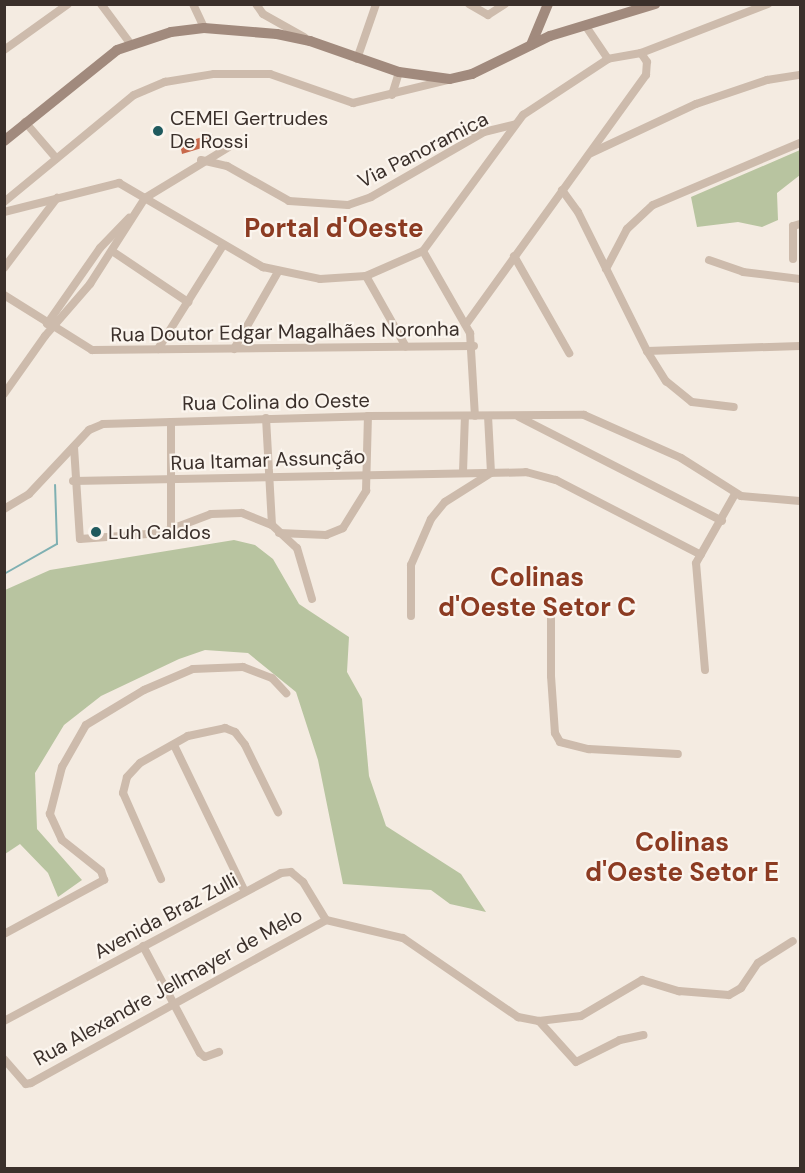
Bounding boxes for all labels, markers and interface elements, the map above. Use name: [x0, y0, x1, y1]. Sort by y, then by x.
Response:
place label: CEMEI Gertrudes De Rossi: [170, 107, 328, 154]
street label: Via Panoramica: [354, 107, 492, 193]
marker: CEMEI Gertrudes De Rossi: [151, 124, 165, 138]
district label: Portal d'Oeste: [244, 213, 424, 245]
street label: Rua Doutor Edgar Magalhães Noronha: [110, 317, 460, 347]
street label: Rua Colina do Oeste: [182, 388, 370, 416]
street label: Rua Itamar Assunção: [170, 445, 366, 475]
place label: Luh Caldos: [108, 520, 211, 544]
marker: Luh Caldos: [89, 525, 103, 539]
district label: Colinas d'Oeste Setor C: [438, 562, 636, 624]
district label: Colinas d'Oeste Setor E: [585, 827, 779, 888]
street label: Avenida Braz Zulli: [90, 868, 242, 964]
street label: Rua Alexandre Jellmayer de Melo: [30, 903, 306, 1071]

